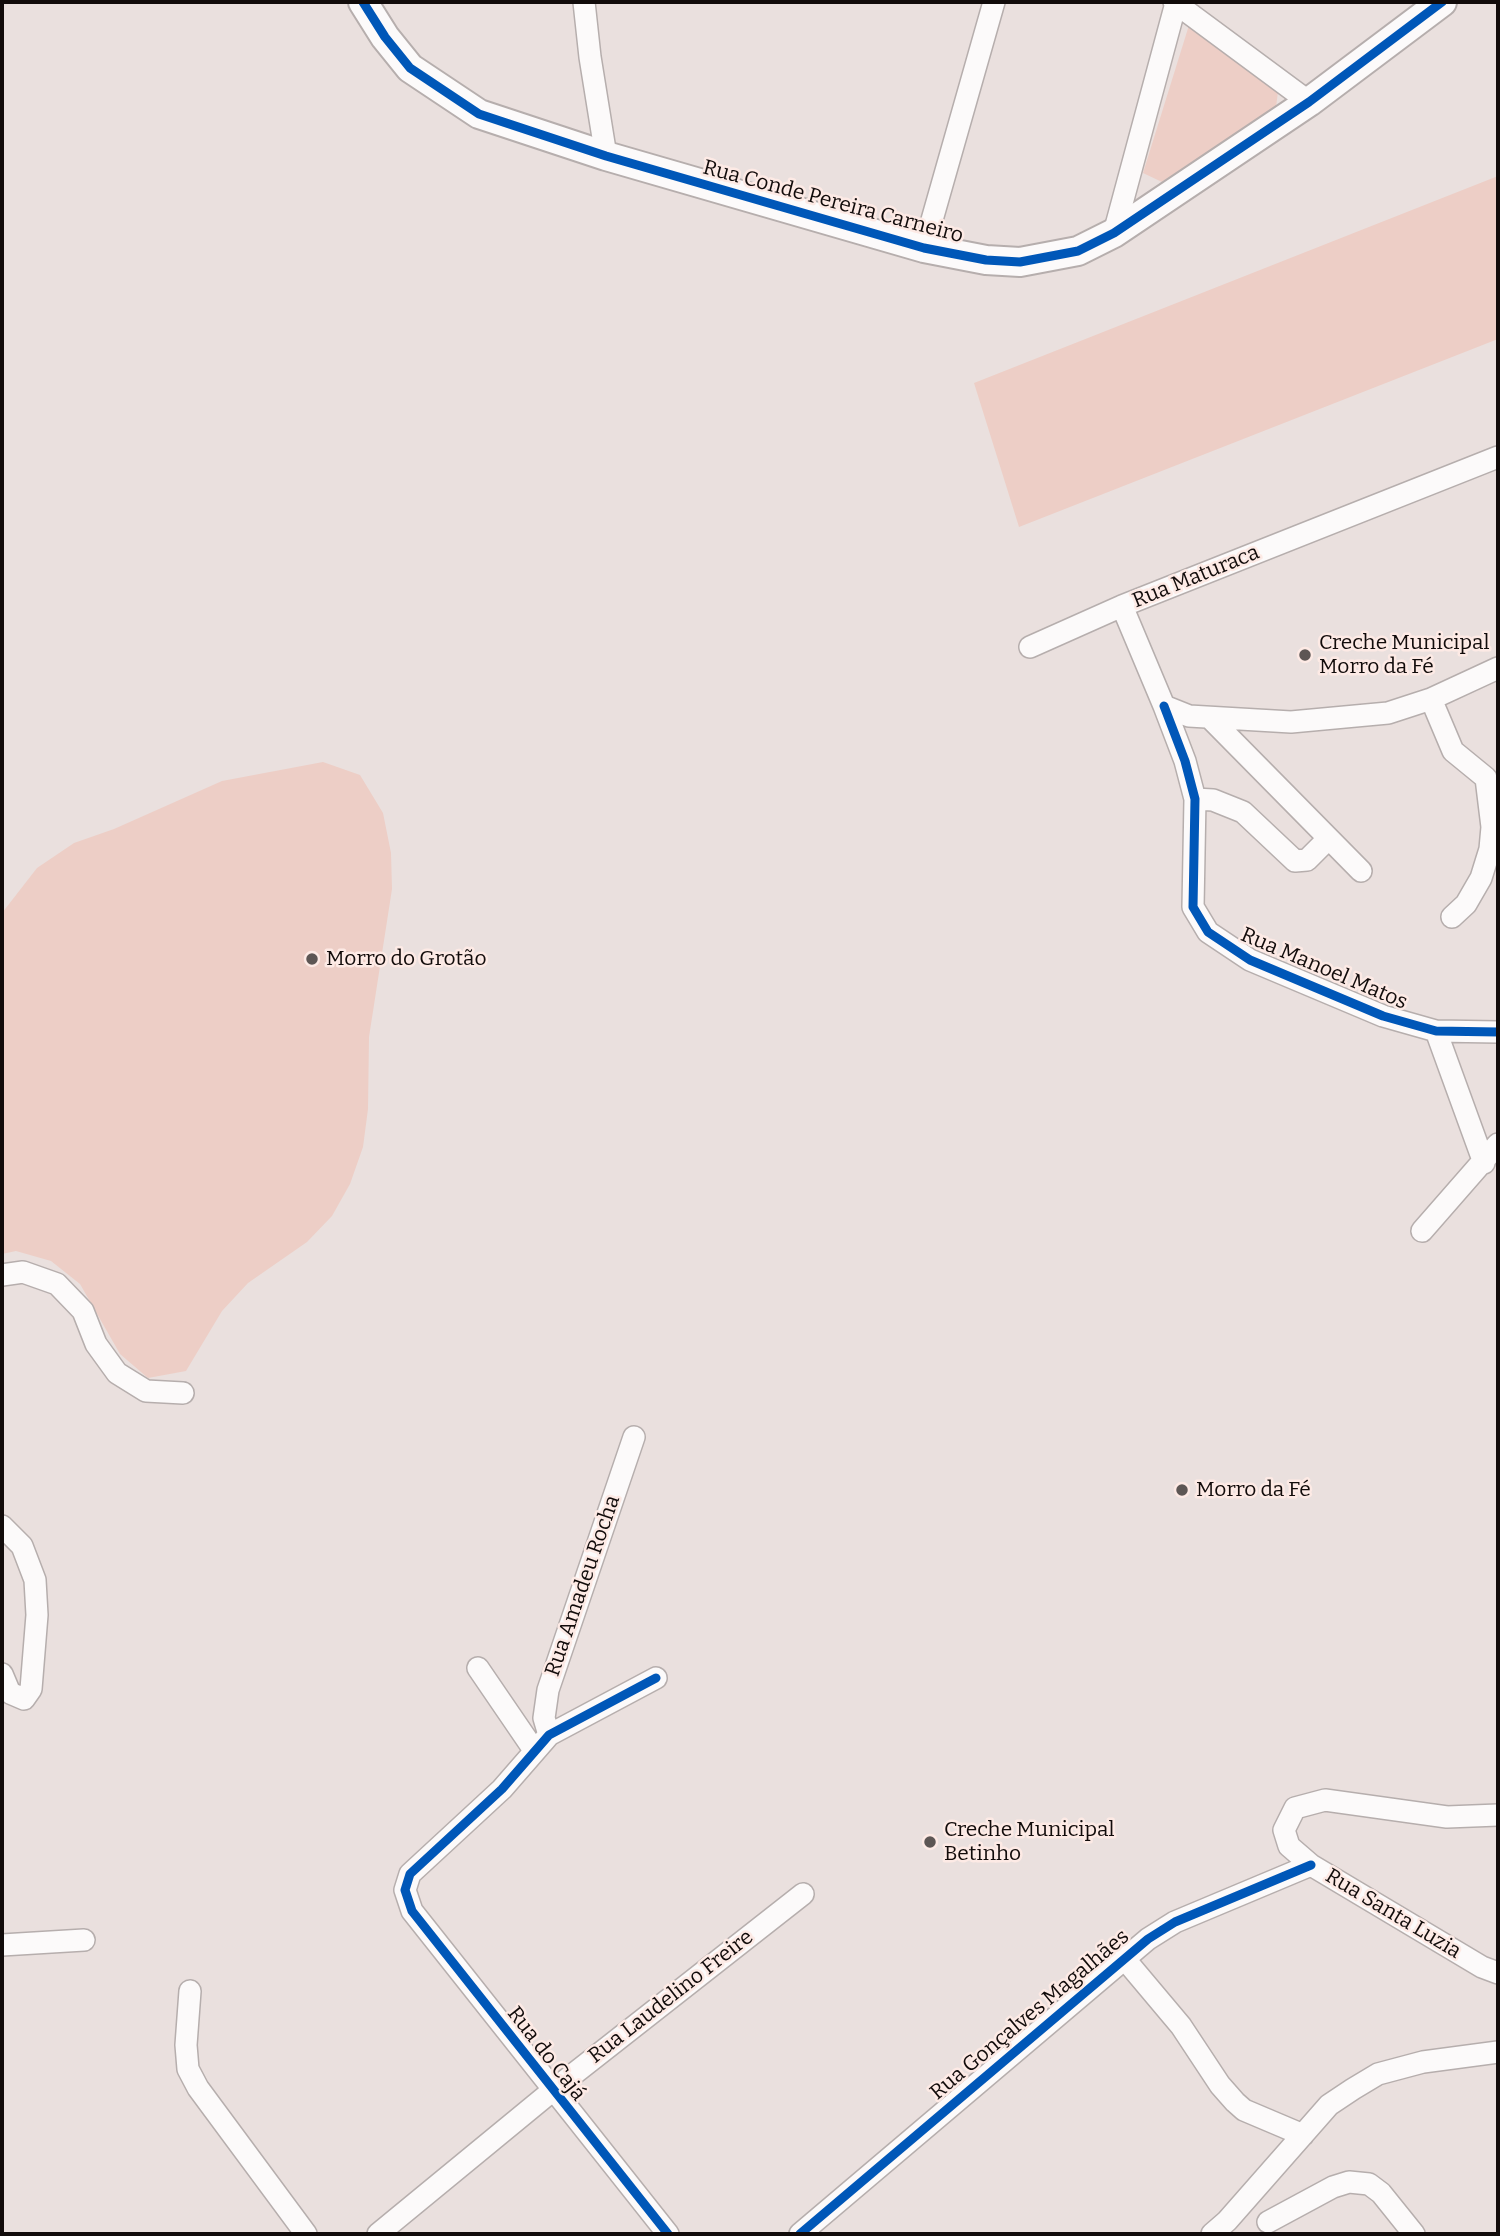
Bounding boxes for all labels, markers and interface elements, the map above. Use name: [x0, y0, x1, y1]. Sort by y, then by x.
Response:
street label: Rua Conde Pereira Carneiro: [700, 155, 966, 249]
street label: Rua Maturaca: [1129, 540, 1263, 614]
place label: Creche Municipal Morro da Fé: [1319, 630, 1489, 680]
marker: Creche Municipal Morro da Fé: [1297, 647, 1313, 663]
street label: Rua Manoel Matos: [1237, 923, 1411, 1015]
place label: Morro do Grotão: [326, 946, 487, 972]
marker: Morro do Grotão: [304, 951, 320, 967]
place label: Morro da Fé: [1196, 1477, 1311, 1503]
marker: Morro da Fé: [1174, 1482, 1190, 1498]
street label: Rua Amadeu Rocha: [540, 1492, 626, 1680]
place label: Creche Municipal Betinho: [944, 1817, 1114, 1867]
marker: Creche Municipal Betinho: [922, 1834, 938, 1850]
street label: Rua Santa Luzia: [1321, 1864, 1465, 1964]
street label: Rua Gonçalves Magalhães: [925, 1924, 1135, 2106]
street label: Rua Laudelino Freire: [584, 1925, 758, 2069]
street label: Rua do Cajá: [501, 2002, 591, 2106]

